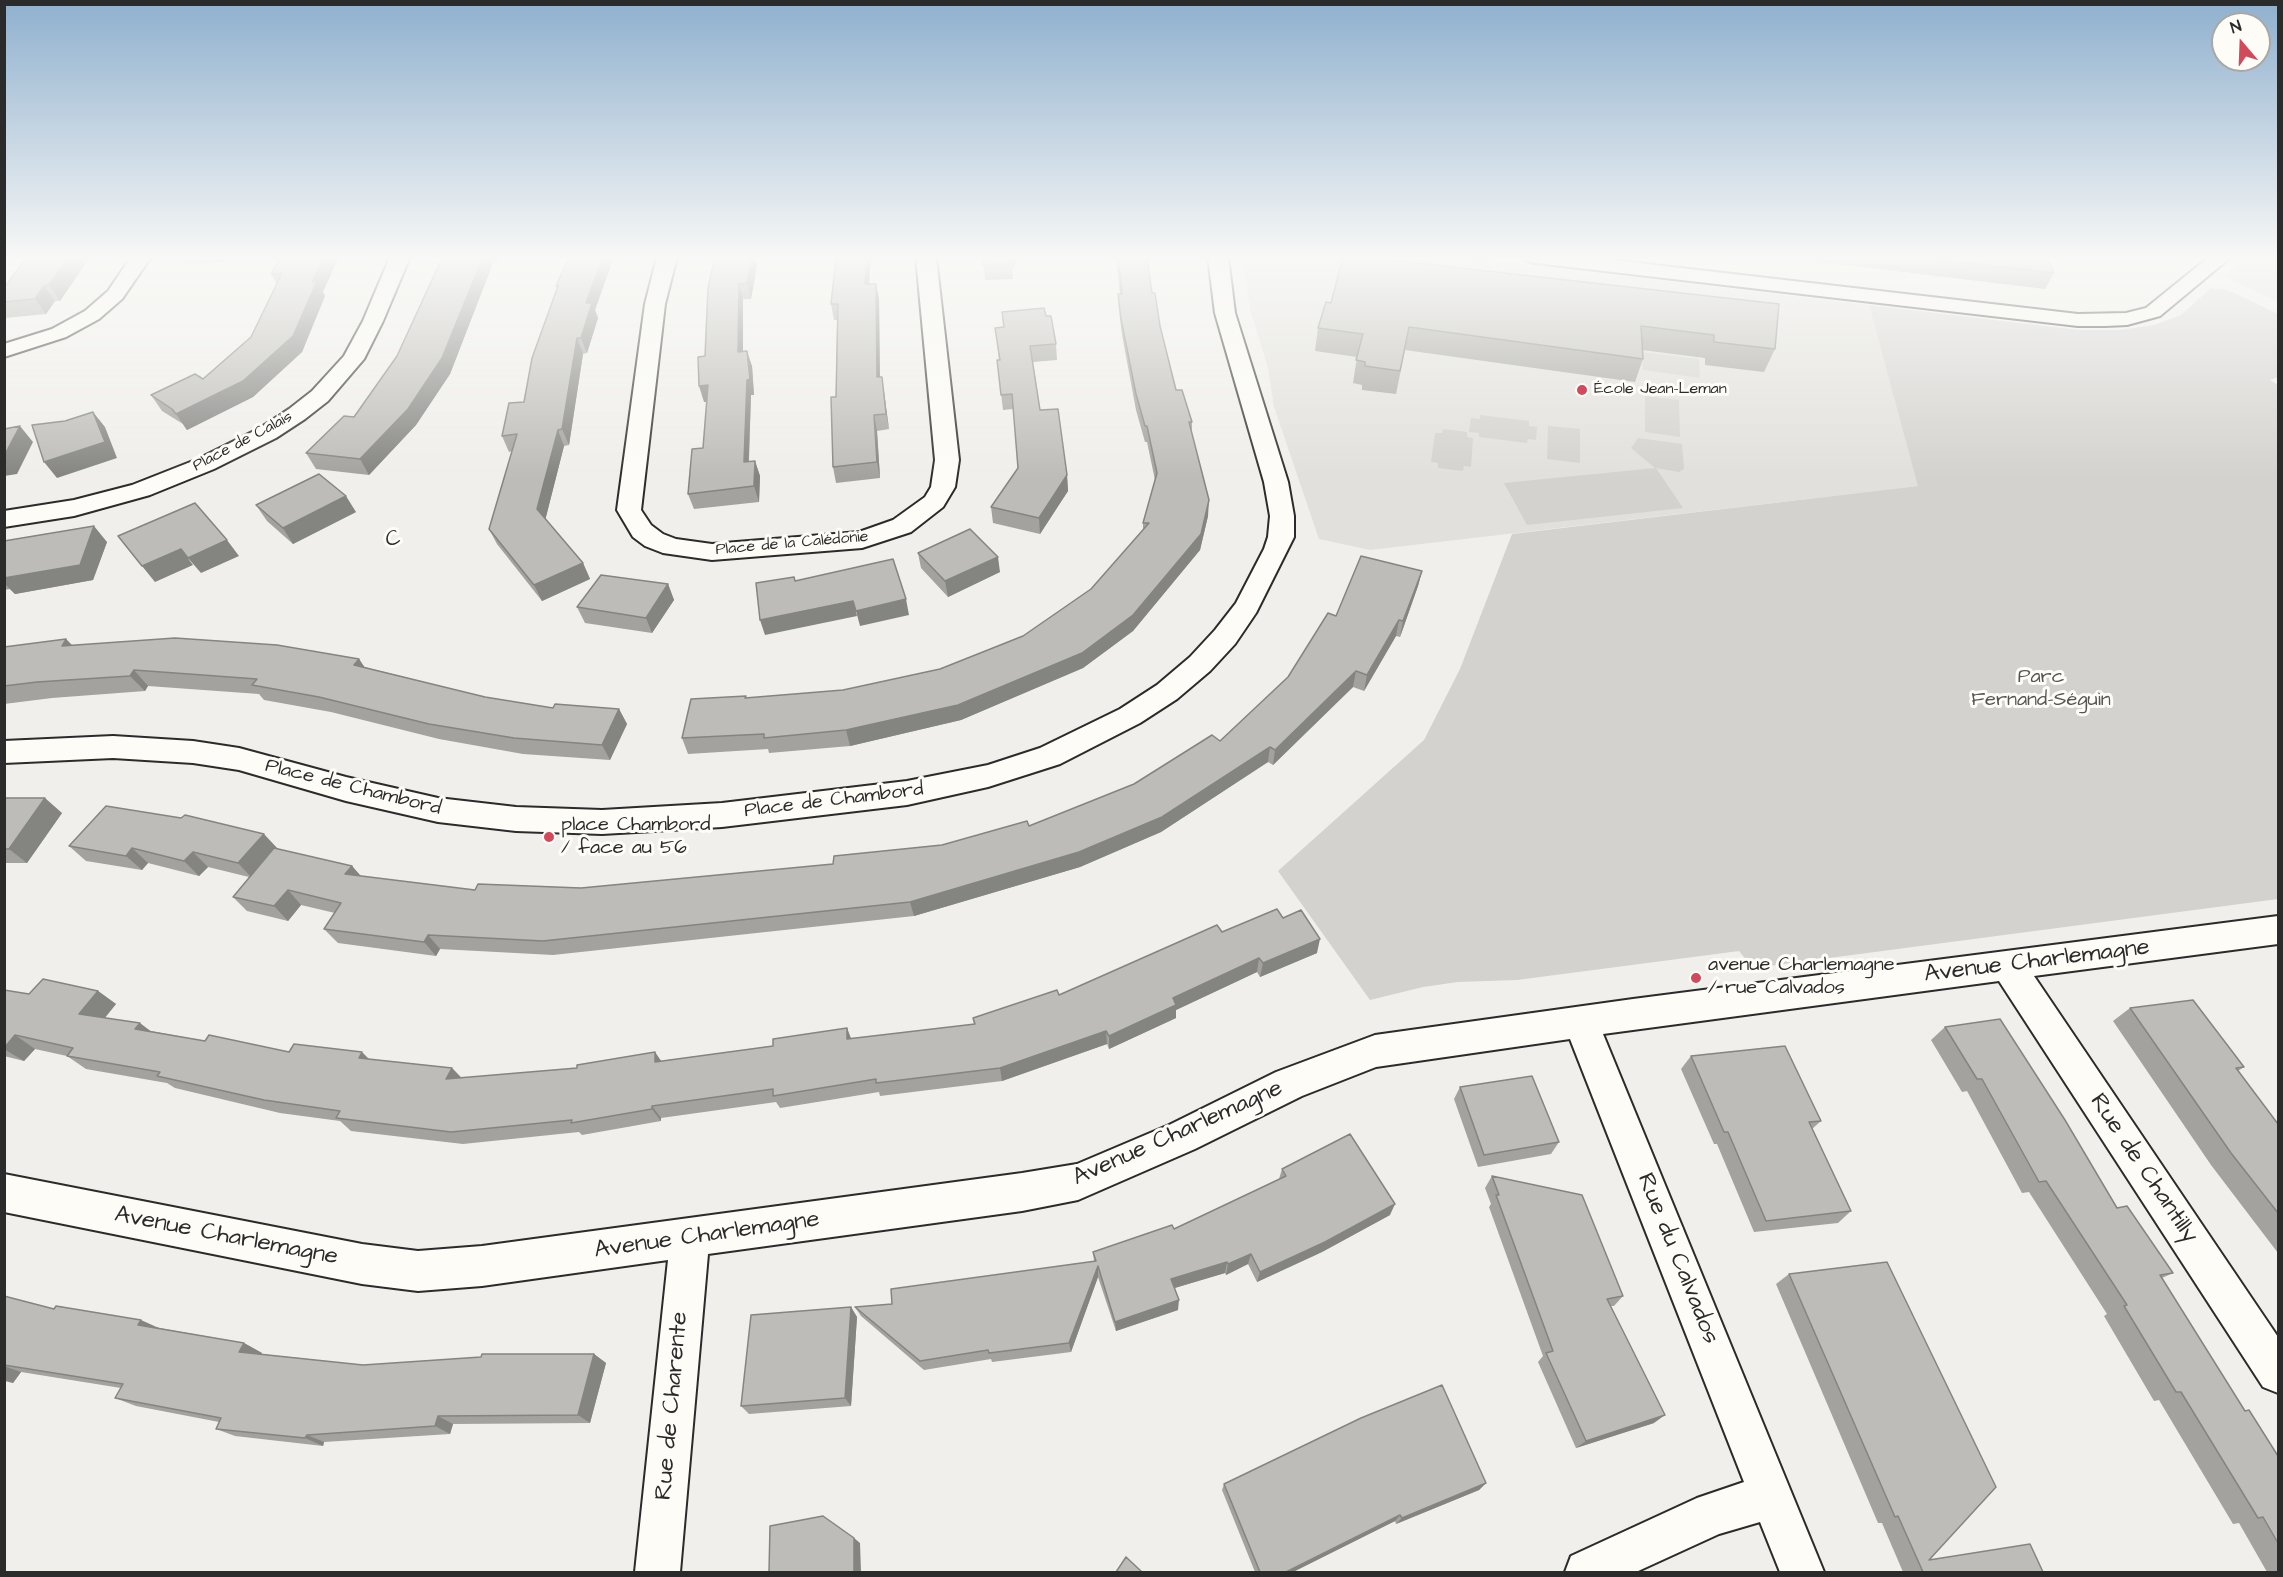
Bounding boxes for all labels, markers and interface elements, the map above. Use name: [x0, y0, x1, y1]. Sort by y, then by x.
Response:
north arrow: [2211, 12, 2271, 72]
text: N: [2227, 15, 2244, 39]
place label: École Jean-Leman: [1594, 380, 1727, 400]
marker: École Jean-Leman: [1575, 383, 1589, 397]
street label: Place de Calais: [190, 408, 296, 476]
district label: C: [386, 528, 402, 554]
street label: Place de la Calédonie: [715, 528, 869, 560]
park label: Parc Fernand-Séguin: [1971, 666, 2111, 713]
street label: Place de Chambord: [263, 755, 443, 821]
street label: Place de Chambord: [743, 778, 925, 824]
place label: place Chambord / face au 56: [561, 814, 711, 861]
marker: place Chambord / face au 56: [542, 830, 556, 844]
street label: Avenue Charlemagne: [1923, 934, 2151, 990]
place label: avenue Charlemagne / rue Calvados: [1708, 954, 1894, 1001]
marker: avenue Charlemagne / rue Calvados: [1689, 971, 1703, 985]
street label: Avenue Charlemagne: [1068, 1075, 1288, 1193]
street label: Rue de Chantilly: [2082, 1089, 2204, 1249]
street label: Rue du Calvados: [1630, 1169, 1724, 1349]
street label: Avenue Charlemagne: [112, 1201, 340, 1273]
street label: Avenue Charlemagne: [593, 1206, 821, 1266]
street label: Rue de Charente: [650, 1311, 696, 1501]

